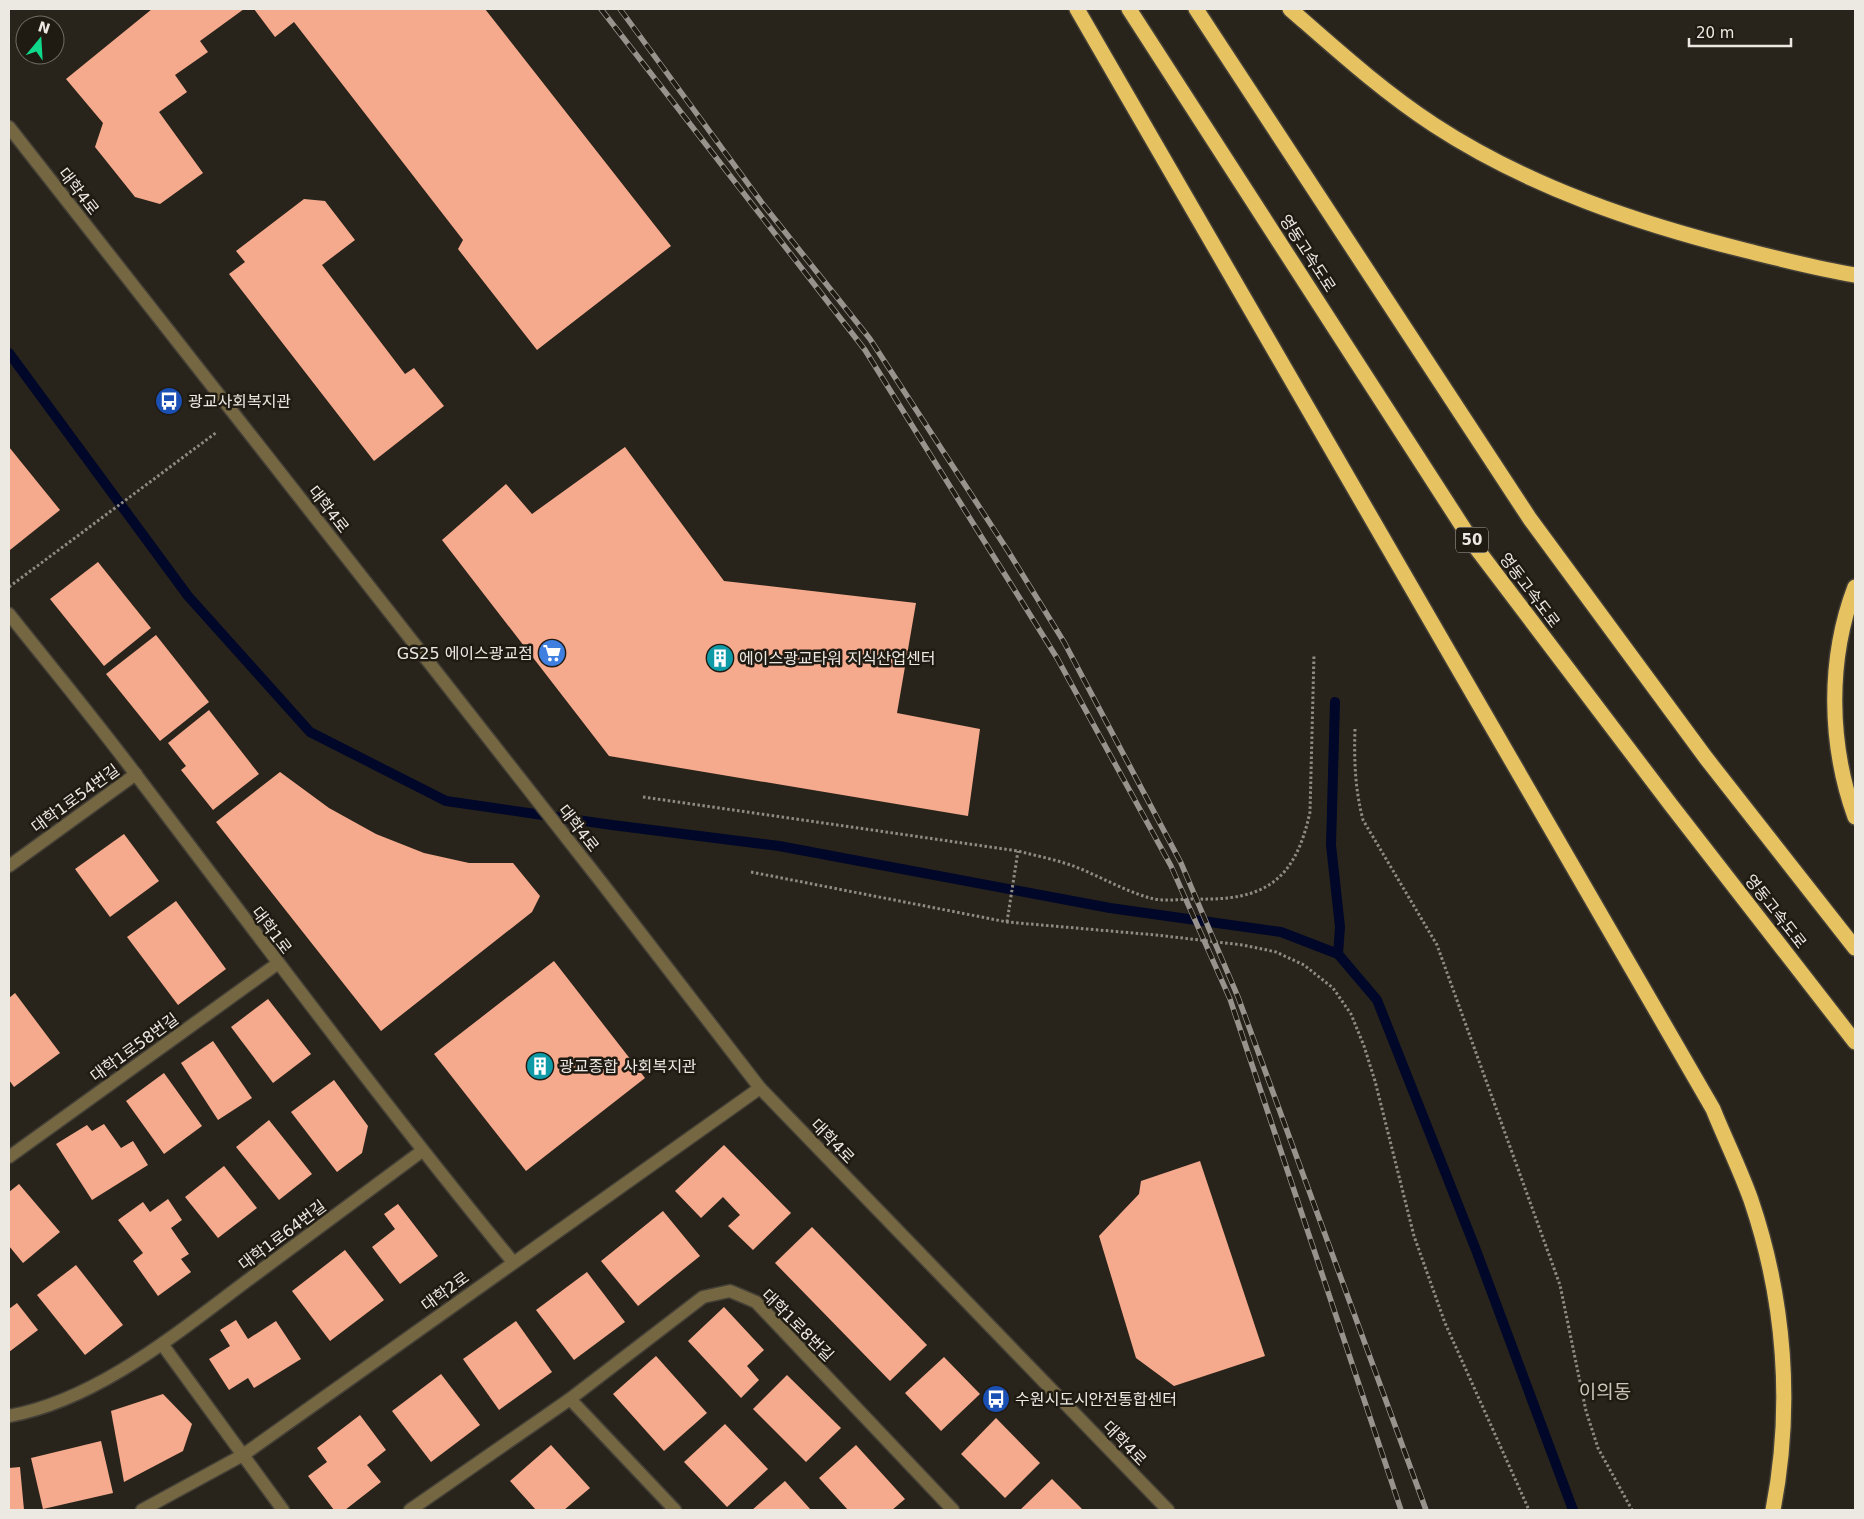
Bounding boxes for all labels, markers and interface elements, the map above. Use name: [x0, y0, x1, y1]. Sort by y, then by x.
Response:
north arrow: [15, 15, 65, 65]
scale bar: [1689, 15, 1792, 47]
text: N: [36, 18, 52, 37]
text: 20 m: [1696, 24, 1734, 42]
street label: 대학4로: [54, 164, 103, 219]
street label: 영동고속도로: [1276, 211, 1340, 296]
bus stop icon: 광교사회복지관: [154, 386, 184, 416]
place label: 광교사회복지관: [188, 392, 291, 411]
street label: 대학4로: [304, 482, 353, 537]
road number: 50: [1456, 528, 1488, 552]
street label: 영동고속도로: [1495, 549, 1564, 632]
supermarket icon: GS25 에이스광교점: [537, 638, 567, 668]
building icon: 에이스광교타워 지식산업센터: [705, 643, 735, 673]
place label: GS25 에이스광교점: [397, 644, 533, 663]
place label: 에이스광교타워 지식산업센터: [739, 649, 935, 668]
street label: 대학1로54번길: [28, 760, 123, 837]
street label: 대학4로: [554, 801, 603, 856]
street label: 영동고속도로: [1741, 871, 1810, 952]
street label: 대학1로: [248, 903, 296, 958]
street label: 대학1로58번길: [87, 1009, 182, 1086]
building icon: 광교종합 사회복지관: [525, 1051, 555, 1081]
place label: 광교종합 사회복지관: [559, 1057, 697, 1076]
street label: 대학4로: [807, 1115, 859, 1168]
street label: 대학1로64번길: [235, 1196, 330, 1274]
street label: 대학2로: [418, 1268, 473, 1315]
street label: 대학1로8번길: [758, 1285, 838, 1365]
district label: 이의동: [1579, 1380, 1631, 1402]
bus stop icon: 수원시도시안전통합센터: [981, 1384, 1011, 1414]
place label: 수원시도시안전통합센터: [1015, 1390, 1177, 1409]
street label: 대학4로: [1099, 1417, 1151, 1470]

